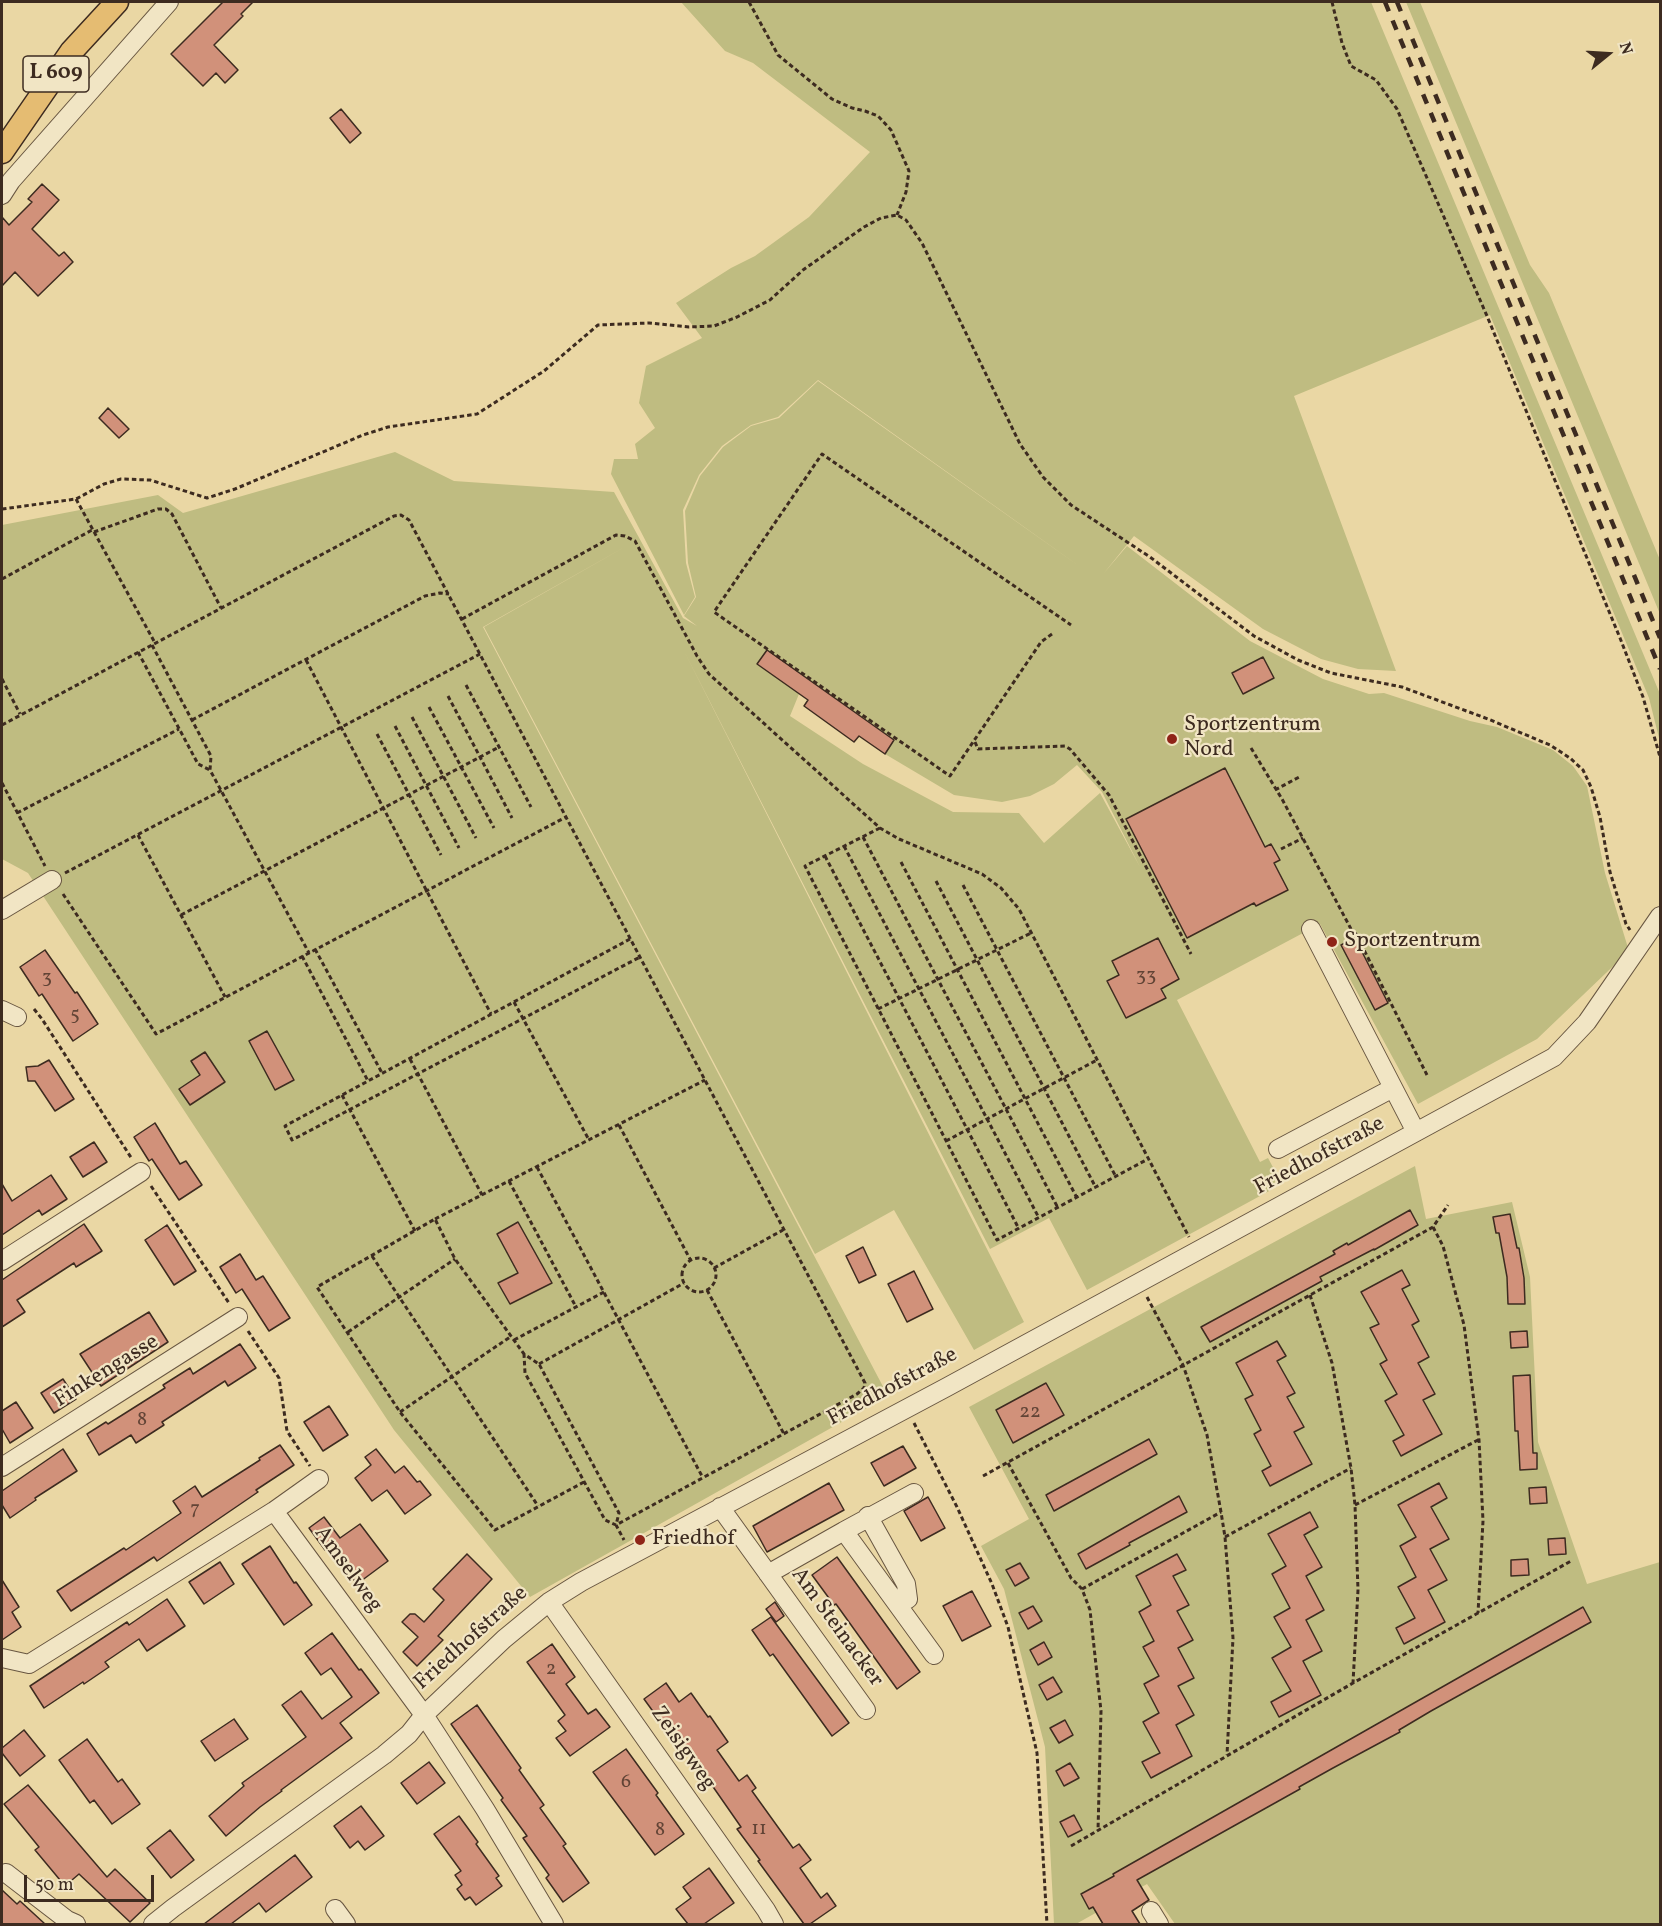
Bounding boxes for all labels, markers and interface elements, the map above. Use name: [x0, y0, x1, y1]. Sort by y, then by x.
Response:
north arrow: [1578, 24, 1638, 84]
text: N: [1613, 40, 1637, 57]
road number: L 609: [23, 56, 89, 92]
place label: Sportzentrum Nord: [1184, 713, 1321, 764]
marker: Sportzentrum Nord: [1165, 732, 1179, 746]
place label: Sportzentrum: [1344, 929, 1481, 955]
marker: Sportzentrum: [1325, 935, 1339, 949]
house number: 33: [1136, 965, 1156, 989]
house number: 3: [42, 967, 52, 991]
house number: 5: [70, 1004, 80, 1028]
street label: Friedhofstraße: [1250, 1112, 1390, 1202]
street label: Finkengasse: [50, 1330, 164, 1414]
street label: Friedhofstraße: [823, 1343, 963, 1433]
house number: 22: [1019, 1401, 1041, 1425]
house number: 8: [137, 1409, 147, 1433]
house number: 7: [190, 1498, 200, 1522]
street label: Amselweg: [307, 1522, 387, 1618]
place label: Friedhof: [652, 1527, 735, 1553]
marker: Friedhof: [633, 1533, 647, 1547]
street label: Am Steinacker: [784, 1563, 888, 1693]
street label: Friedhofstraße: [410, 1581, 534, 1697]
house number: 2: [546, 1658, 556, 1682]
street label: Zeisigweg: [643, 1702, 721, 1796]
house number: 6: [621, 1771, 631, 1795]
house number: 11: [751, 1818, 767, 1842]
house number: 8: [655, 1819, 665, 1843]
scale bar: [27, 1863, 158, 1901]
text: 50 m: [35, 1873, 74, 1898]

